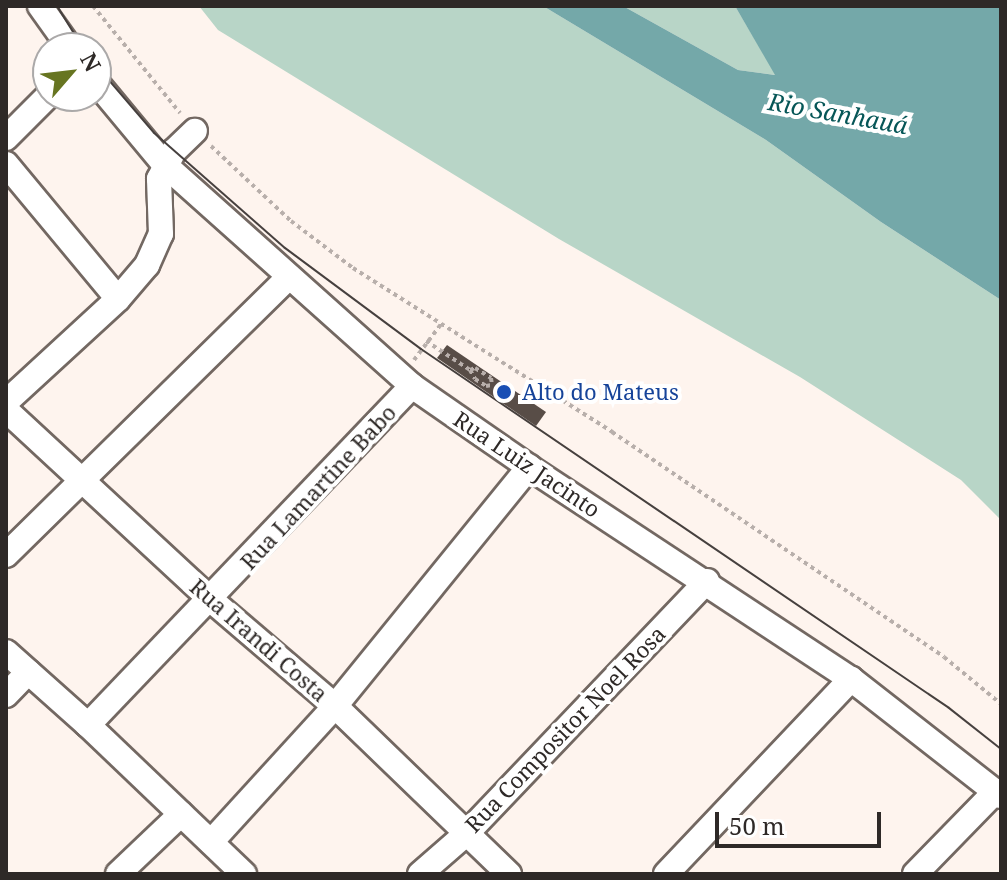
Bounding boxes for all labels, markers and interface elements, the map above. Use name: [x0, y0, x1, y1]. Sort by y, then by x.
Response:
north arrow: [32, 32, 112, 112]
text: N: [74, 47, 109, 76]
water label: Rio Sanhauá: [766, 87, 910, 139]
place label: Alto do Mateus: [522, 379, 679, 405]
marker: Alto do Mateus: [493, 381, 515, 403]
street label: Rua Lamartine Babo: [235, 399, 401, 575]
street label: Rua Luiz Jacinto: [449, 405, 605, 523]
street label: Rua Irandi Costa: [185, 573, 333, 707]
street label: Rua Compositor Noel Rosa: [460, 620, 670, 838]
scale bar: [719, 796, 885, 846]
text: 50 m: [729, 809, 785, 842]

